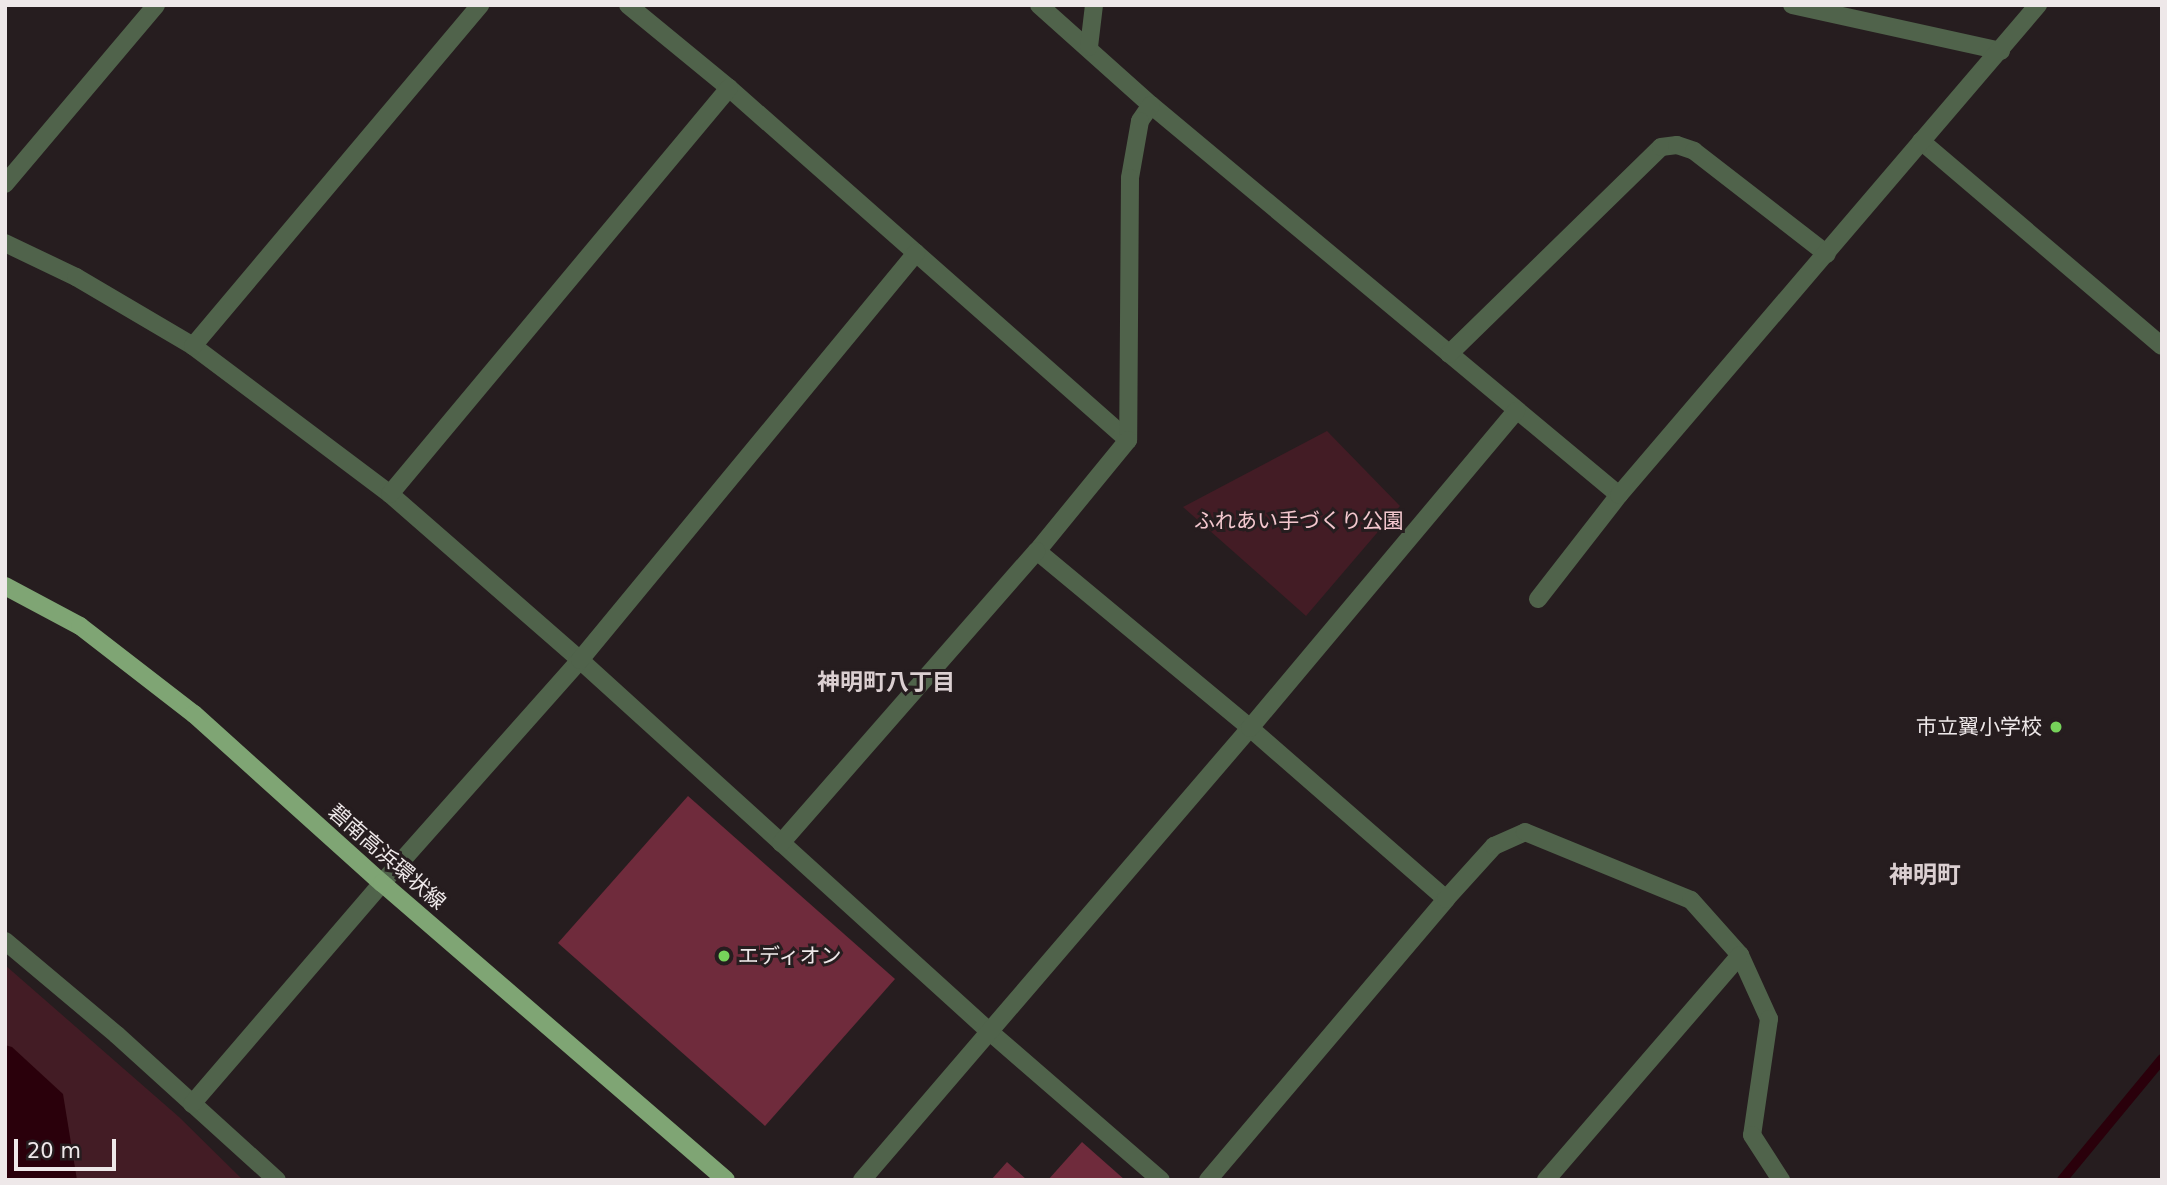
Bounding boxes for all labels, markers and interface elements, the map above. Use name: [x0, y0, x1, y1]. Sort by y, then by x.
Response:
park label: ふれあい手づくり公園: [1194, 508, 1404, 534]
district label: 神明町八丁目: [817, 668, 955, 696]
place label: 市立翼小学校: [1916, 714, 2042, 740]
marker: 市立翼小学校: [2048, 719, 2064, 735]
street label: 碧南高浜環状線: [323, 799, 451, 915]
district label: 神明町: [1889, 862, 1961, 890]
place label: エディオン: [738, 943, 843, 969]
marker: エディオン: [716, 948, 732, 964]
scale bar: [18, 1126, 119, 1170]
text: 20 m: [27, 1139, 81, 1163]

